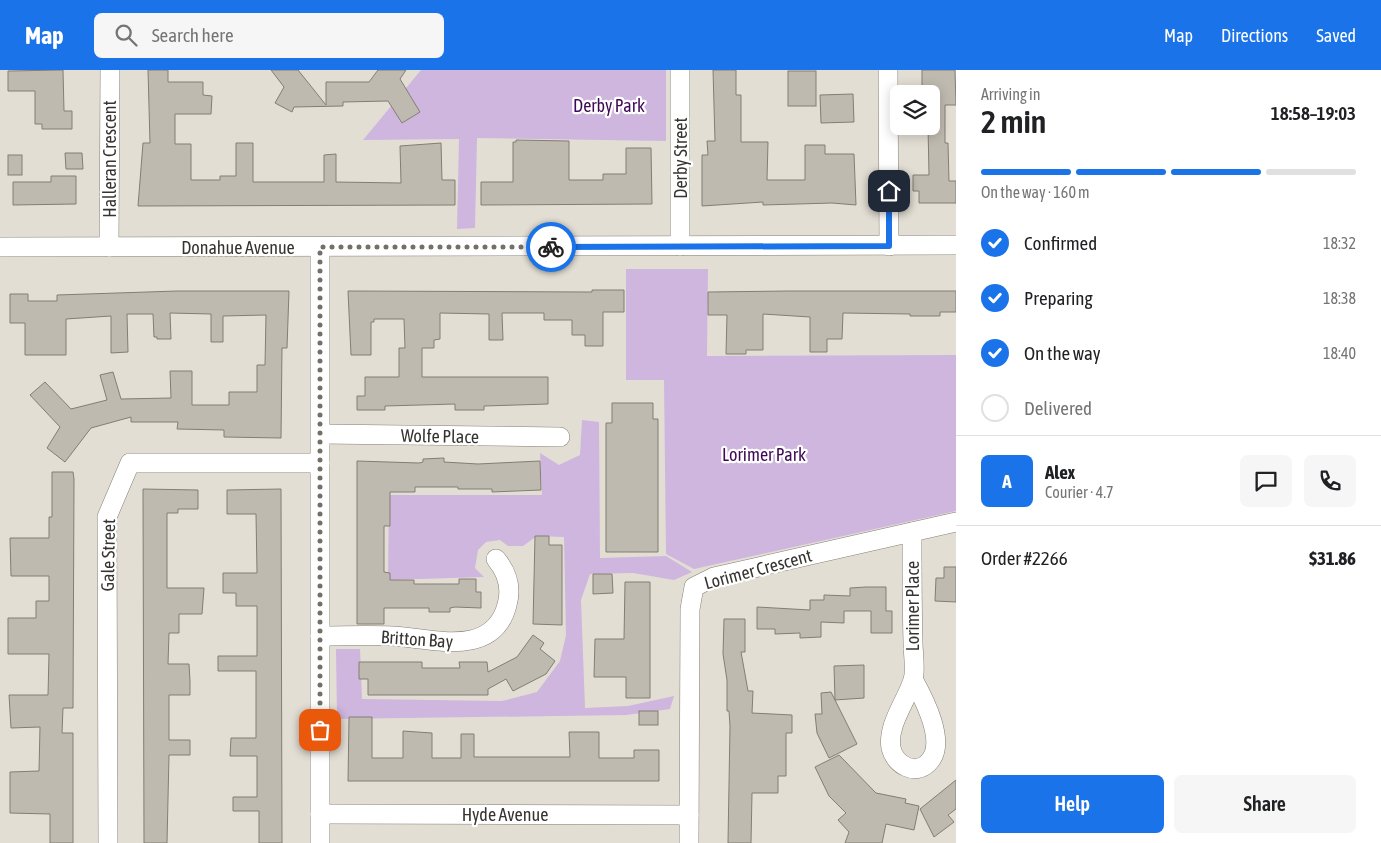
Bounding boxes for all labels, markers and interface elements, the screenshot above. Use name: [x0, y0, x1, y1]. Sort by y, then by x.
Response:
search box: [94, 13, 444, 58]
icon: search: [112, 21, 140, 49]
text: Map: [25, 22, 64, 49]
text: Search here: [152, 24, 234, 46]
text: Map: [1164, 25, 1193, 46]
text: Directions: [1221, 25, 1288, 46]
text: Saved: [1316, 25, 1356, 46]
map controls: [890, 85, 940, 135]
button: layers: [890, 85, 940, 135]
text: Arriving in: [981, 85, 1041, 103]
park label: Derby Park: [573, 95, 645, 116]
street label: Halleran Crescent: [99, 100, 120, 218]
text: 18:58–19:03: [1271, 102, 1356, 124]
text: 2 min: [981, 103, 1046, 140]
street label: Derby Street: [670, 117, 691, 199]
pin: [868, 170, 910, 212]
icon: home: [875, 177, 903, 205]
text: On the way · 160 m: [981, 183, 1090, 201]
courier: [526, 222, 576, 272]
icon: check: [981, 229, 1009, 257]
text: Confirmed: [1024, 232, 1097, 254]
icon: bike: [537, 233, 565, 261]
text: 18:32: [1323, 234, 1356, 252]
street label: Donahue Avenue: [181, 237, 295, 258]
icon: check: [981, 284, 1009, 312]
text: Preparing: [1024, 287, 1093, 309]
text: 18:38: [1323, 289, 1356, 307]
icon: check: [981, 339, 1009, 367]
text: On the way: [1024, 342, 1101, 364]
text: 18:40: [1323, 344, 1356, 362]
text: Delivered: [1024, 397, 1092, 419]
street label: Wolfe Place: [401, 425, 479, 447]
park label: Lorimer Park: [722, 444, 806, 465]
button: chat: [1240, 455, 1292, 507]
button: phone: [1304, 455, 1356, 507]
text: Alex: [1045, 461, 1075, 483]
text: A: [1002, 470, 1012, 492]
text: Courier · 4.7: [1045, 483, 1114, 501]
street label: Gale Street: [97, 519, 119, 591]
street label: Lorimer Crescent: [702, 545, 814, 593]
text: Order #2266: [981, 547, 1068, 569]
text: $31.86: [1309, 547, 1356, 569]
street label: Lorimer Place: [902, 561, 923, 651]
street label: Britton Bay: [380, 626, 454, 652]
pin: [299, 709, 341, 751]
icon: bag: [306, 716, 334, 744]
button: Help: [981, 775, 1164, 833]
button: Share: [1174, 775, 1356, 833]
street label: Hyde Avenue: [462, 804, 548, 825]

